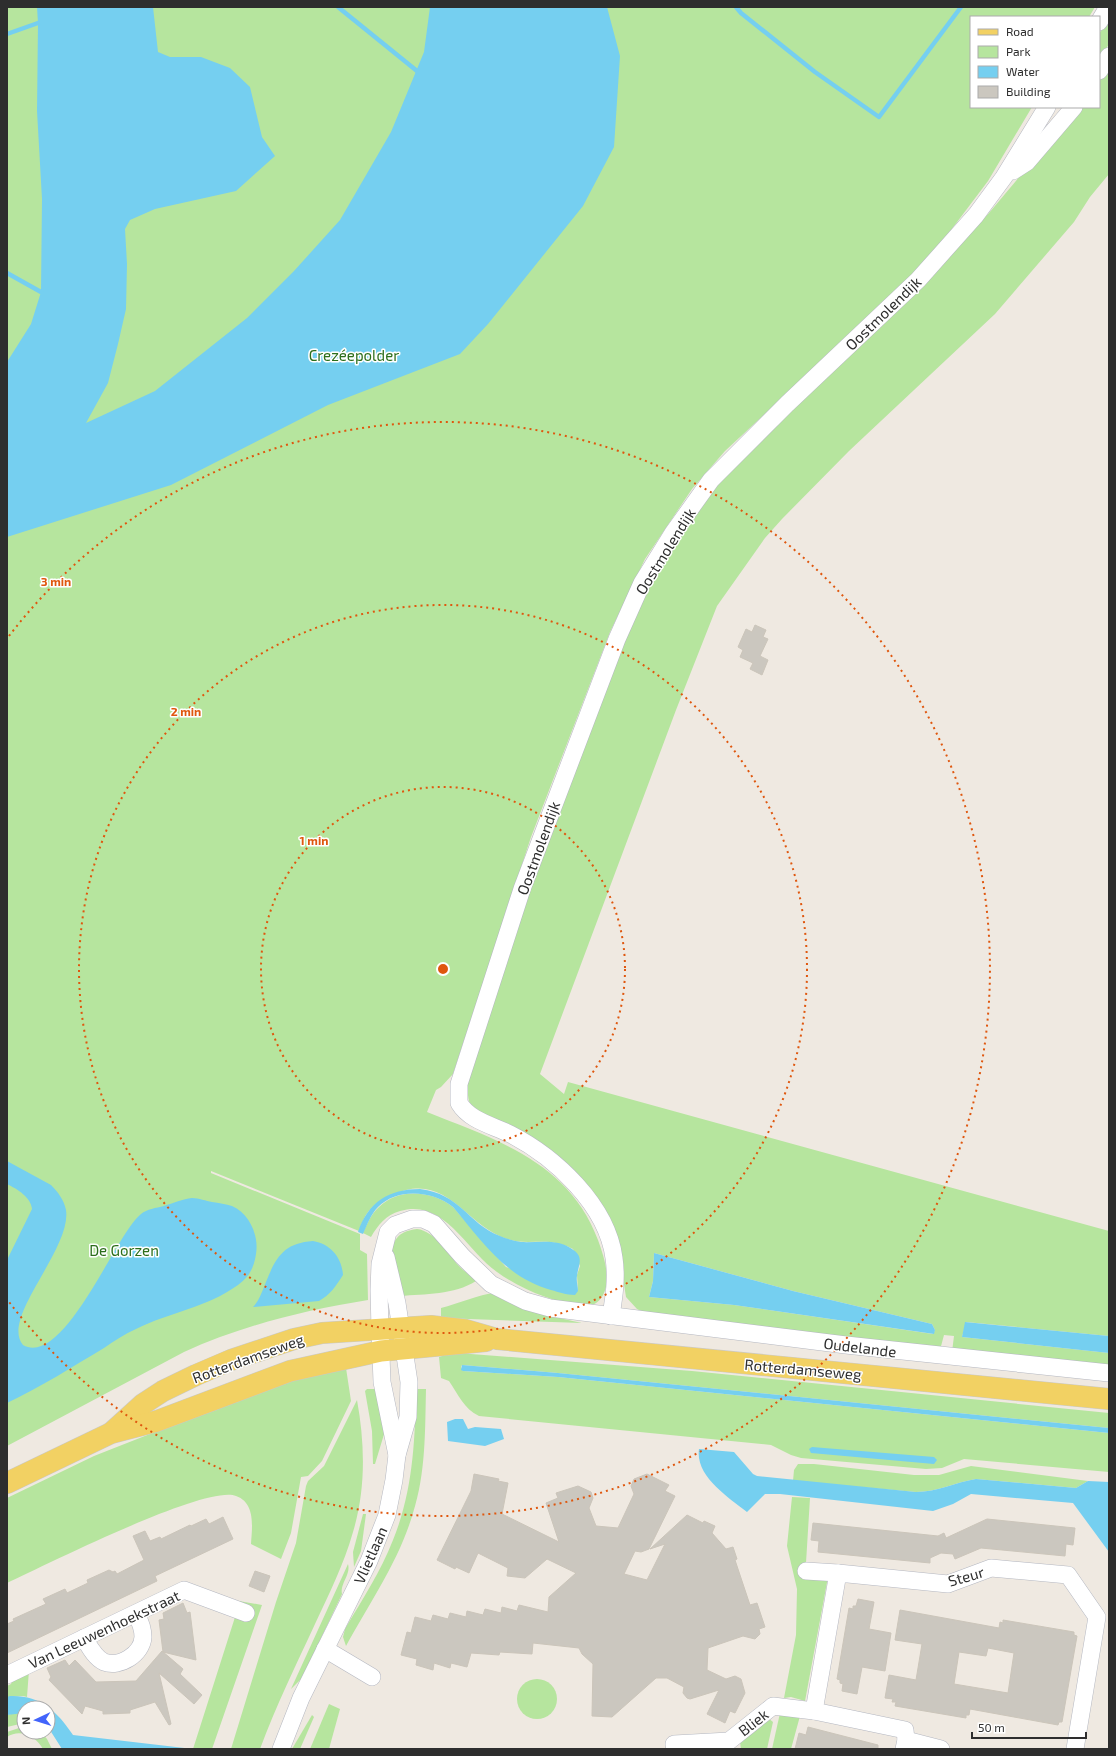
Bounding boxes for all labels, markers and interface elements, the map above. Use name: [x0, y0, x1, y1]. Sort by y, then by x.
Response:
legend: [970, 16, 1100, 108]
text: Road: [1006, 24, 1034, 38]
text: Park: [1006, 44, 1031, 58]
text: Water: [1006, 64, 1040, 78]
text: Building: [1006, 84, 1051, 98]
street label: Oostmolendijk: [841, 272, 926, 354]
park label: Crezéepolder: [309, 346, 399, 364]
street label: Oostmolendijk: [631, 504, 700, 598]
text: 3 min: [41, 574, 71, 588]
text: 2 min: [171, 704, 201, 718]
street label: Oostmolendijk: [513, 798, 564, 898]
text: 1 min: [300, 833, 328, 847]
centre of rings: [436, 962, 450, 976]
park label: De Gorzen: [89, 1241, 159, 1259]
street label: Rotterdamseweg: [190, 1329, 307, 1387]
street label: Oudelande: [823, 1334, 897, 1360]
street label: Rotterdamseweg: [744, 1355, 863, 1383]
street label: Vlietlaan: [349, 1524, 391, 1586]
street label: Steur: [946, 1562, 986, 1590]
street label: Van Leeuwenhoekstraat: [25, 1586, 183, 1672]
north arrow: [16, 1700, 56, 1740]
street label: Bliek: [734, 1704, 772, 1739]
scale bar: [972, 1714, 1086, 1740]
text: N: [19, 1716, 32, 1725]
text: 50 m: [978, 1720, 1005, 1734]

